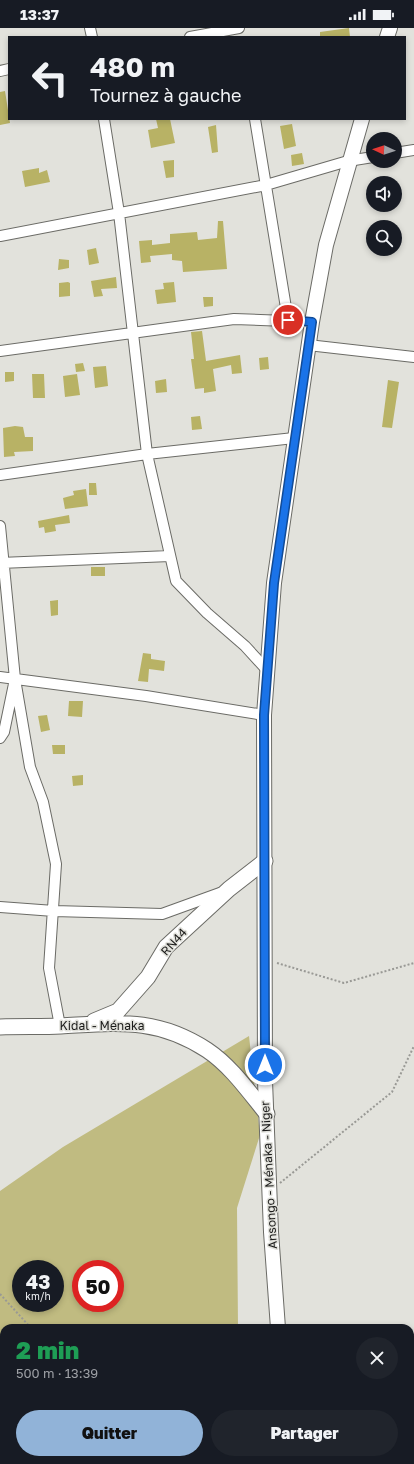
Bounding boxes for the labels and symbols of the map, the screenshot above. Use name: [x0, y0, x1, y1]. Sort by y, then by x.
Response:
north arrow: [366, 132, 402, 168]
pin: [271, 303, 305, 337]
street label: RN44: [157, 925, 190, 959]
street label: Kidal - Ménaka: [60, 1018, 144, 1033]
position arrow: [244, 1044, 286, 1086]
street label: Ansongo - Ménaka - Niger: [257, 1100, 280, 1249]
speed limit sign: 50: [72, 1260, 124, 1312]

